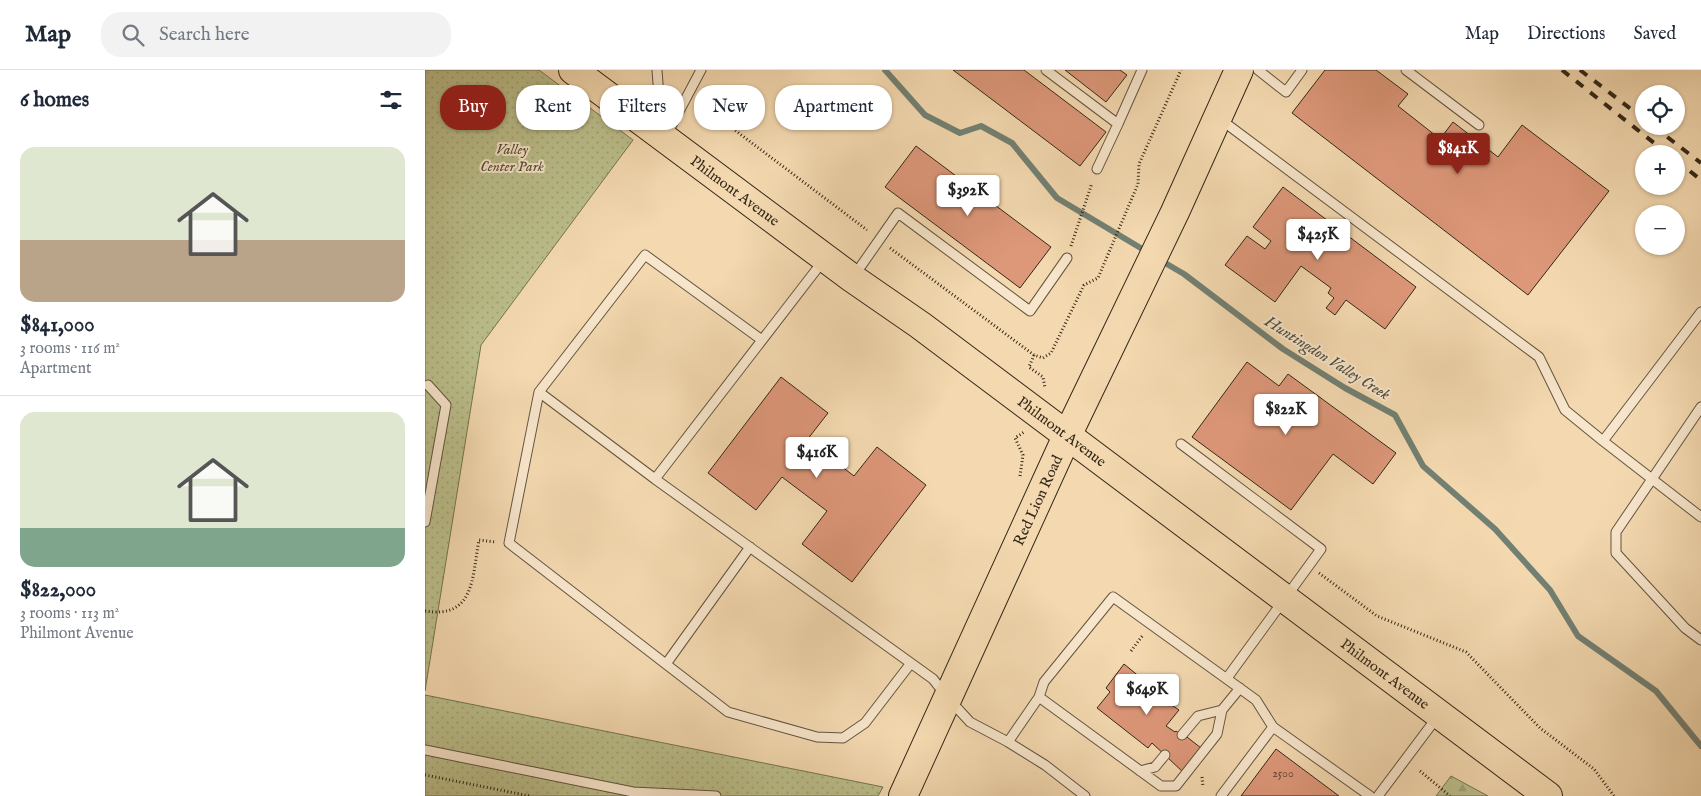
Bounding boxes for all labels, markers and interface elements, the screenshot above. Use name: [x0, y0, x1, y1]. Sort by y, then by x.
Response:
search box: [101, 12, 451, 57]
text: Map: [25, 19, 71, 50]
icon: search: [119, 21, 147, 49]
text: Search here: [159, 23, 250, 47]
text: Map: [1465, 23, 1499, 46]
text: Directions: [1527, 23, 1605, 46]
text: Saved: [1633, 23, 1676, 46]
chip: Buy: [440, 85, 506, 130]
chip: Rent: [516, 85, 590, 130]
chip: Filters: [600, 85, 684, 130]
chip: New: [694, 85, 765, 130]
chip: Apartment: [775, 85, 892, 130]
map controls: [1635, 85, 1685, 255]
button: locate: [1635, 85, 1685, 135]
icon: filters: [377, 86, 405, 114]
text: 6 homes: [20, 87, 89, 114]
pin: $841K: [1423, 132, 1493, 175]
text: $841K: [1438, 139, 1478, 159]
park label: Valley Center Park: [480, 140, 544, 176]
button: +: [1635, 145, 1685, 195]
street label: Philmont Avenue: [686, 152, 783, 231]
pin: $392K: [933, 174, 1003, 217]
icon: home: [168, 179, 258, 269]
text: $392K: [948, 181, 988, 201]
button: −: [1635, 205, 1685, 255]
pin: $425K: [1283, 218, 1353, 261]
text: $425K: [1297, 225, 1339, 245]
text: $841,000: [20, 312, 95, 339]
water label: Huntingdon Valley Creek: [1260, 312, 1394, 406]
text: 3 rooms · 116 m²: [20, 339, 120, 359]
text: Apartment: [20, 359, 91, 379]
street label: Philmont Avenue: [1013, 392, 1110, 471]
pin: $822K: [1251, 394, 1321, 436]
text: $822K: [1265, 400, 1307, 420]
pin: $416K: [782, 436, 852, 479]
text: $416K: [797, 443, 837, 463]
icon: home: [168, 445, 258, 535]
street label: Red Lion Road: [1009, 451, 1067, 549]
text: $822,000: [20, 577, 96, 604]
text: 3 rooms · 113 m²: [20, 604, 119, 624]
text: Philmont Avenue: [20, 624, 134, 644]
street label: Philmont Avenue: [1336, 635, 1433, 714]
pin: $649K: [1112, 674, 1182, 716]
text: $649K: [1126, 680, 1168, 700]
house number: 2500: [1272, 766, 1294, 781]

